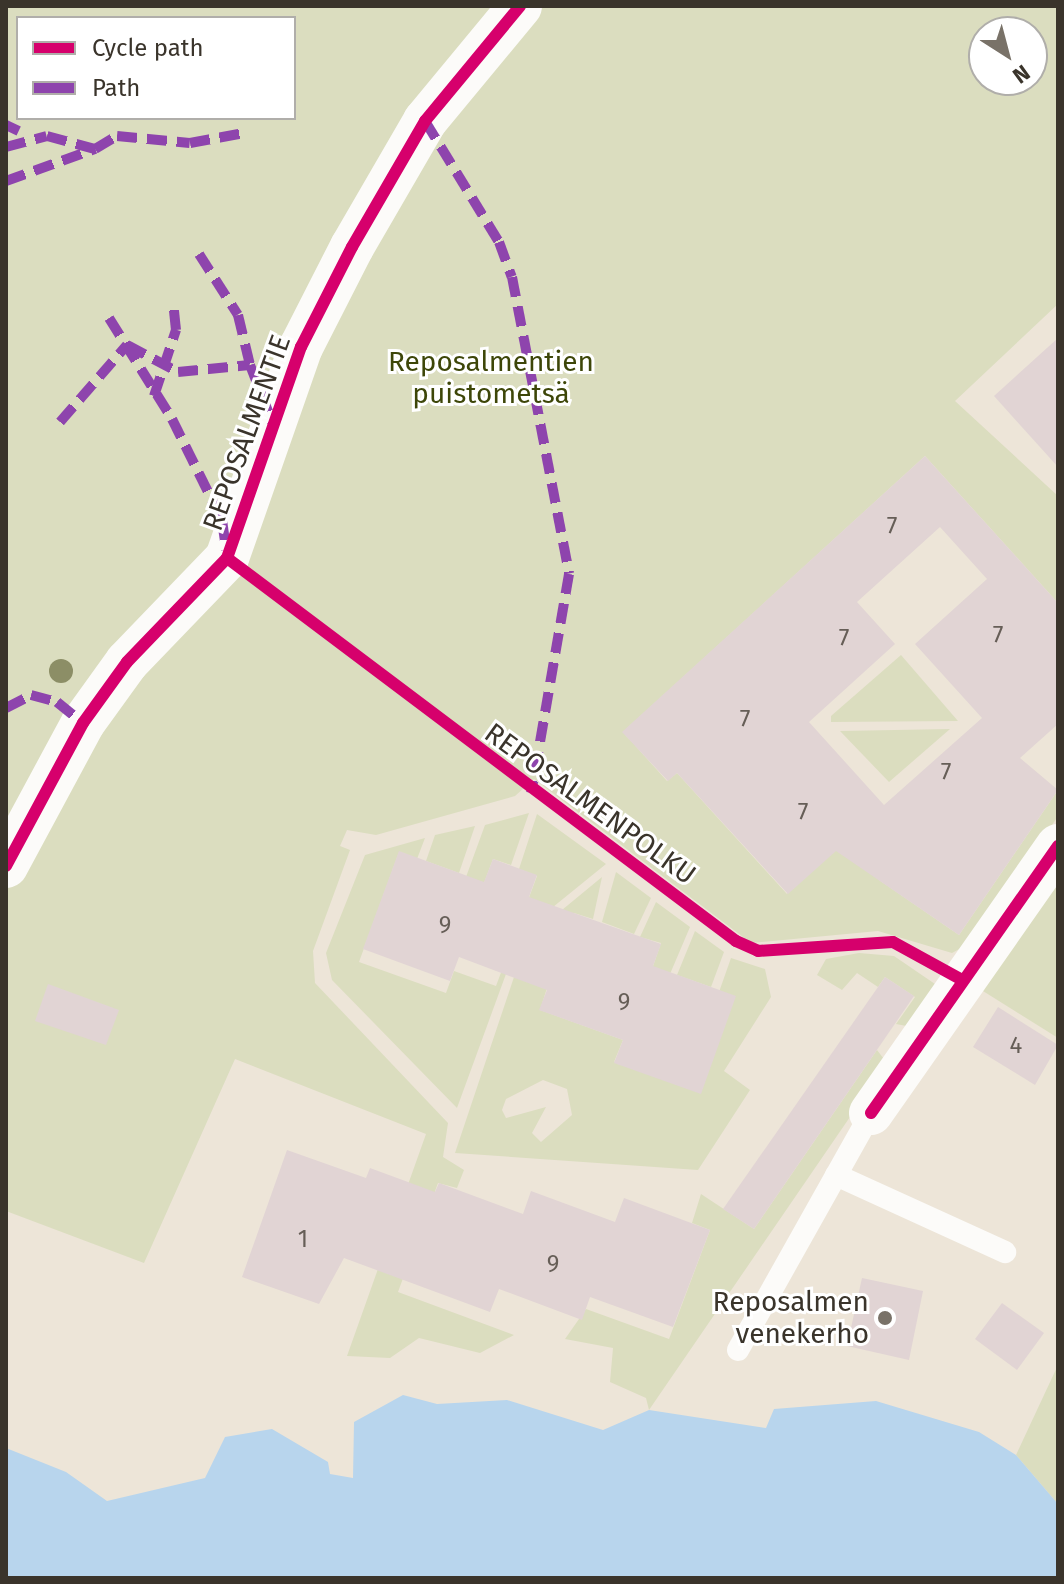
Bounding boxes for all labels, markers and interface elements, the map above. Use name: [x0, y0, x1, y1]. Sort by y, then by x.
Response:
legend: [16, 16, 296, 120]
north arrow: [968, 16, 1048, 96]
text: Cycle path: [92, 34, 204, 62]
text: N: [1007, 59, 1035, 89]
text: Path: [92, 74, 140, 102]
street label: REPOSALMENTIE: [196, 330, 298, 536]
park label: Reposalmentien puistometsä: [388, 345, 594, 411]
house number: 7: [887, 513, 897, 541]
house number: 7: [993, 622, 1003, 650]
house number: 7: [839, 625, 849, 653]
house number: 7: [740, 706, 750, 734]
street label: REPOSALMENPOLKU: [478, 716, 702, 892]
house number: 7: [941, 759, 951, 787]
house number: 7: [798, 799, 808, 827]
house number: 9: [439, 912, 451, 940]
house number: 9: [618, 989, 630, 1017]
house number: 4: [1010, 1032, 1022, 1060]
house number: 1: [298, 1226, 308, 1254]
house number: 9: [547, 1251, 559, 1279]
place label: Reposalmen venekerho: [713, 1285, 869, 1351]
marker: Reposalmen venekerho: [876, 1309, 894, 1327]

